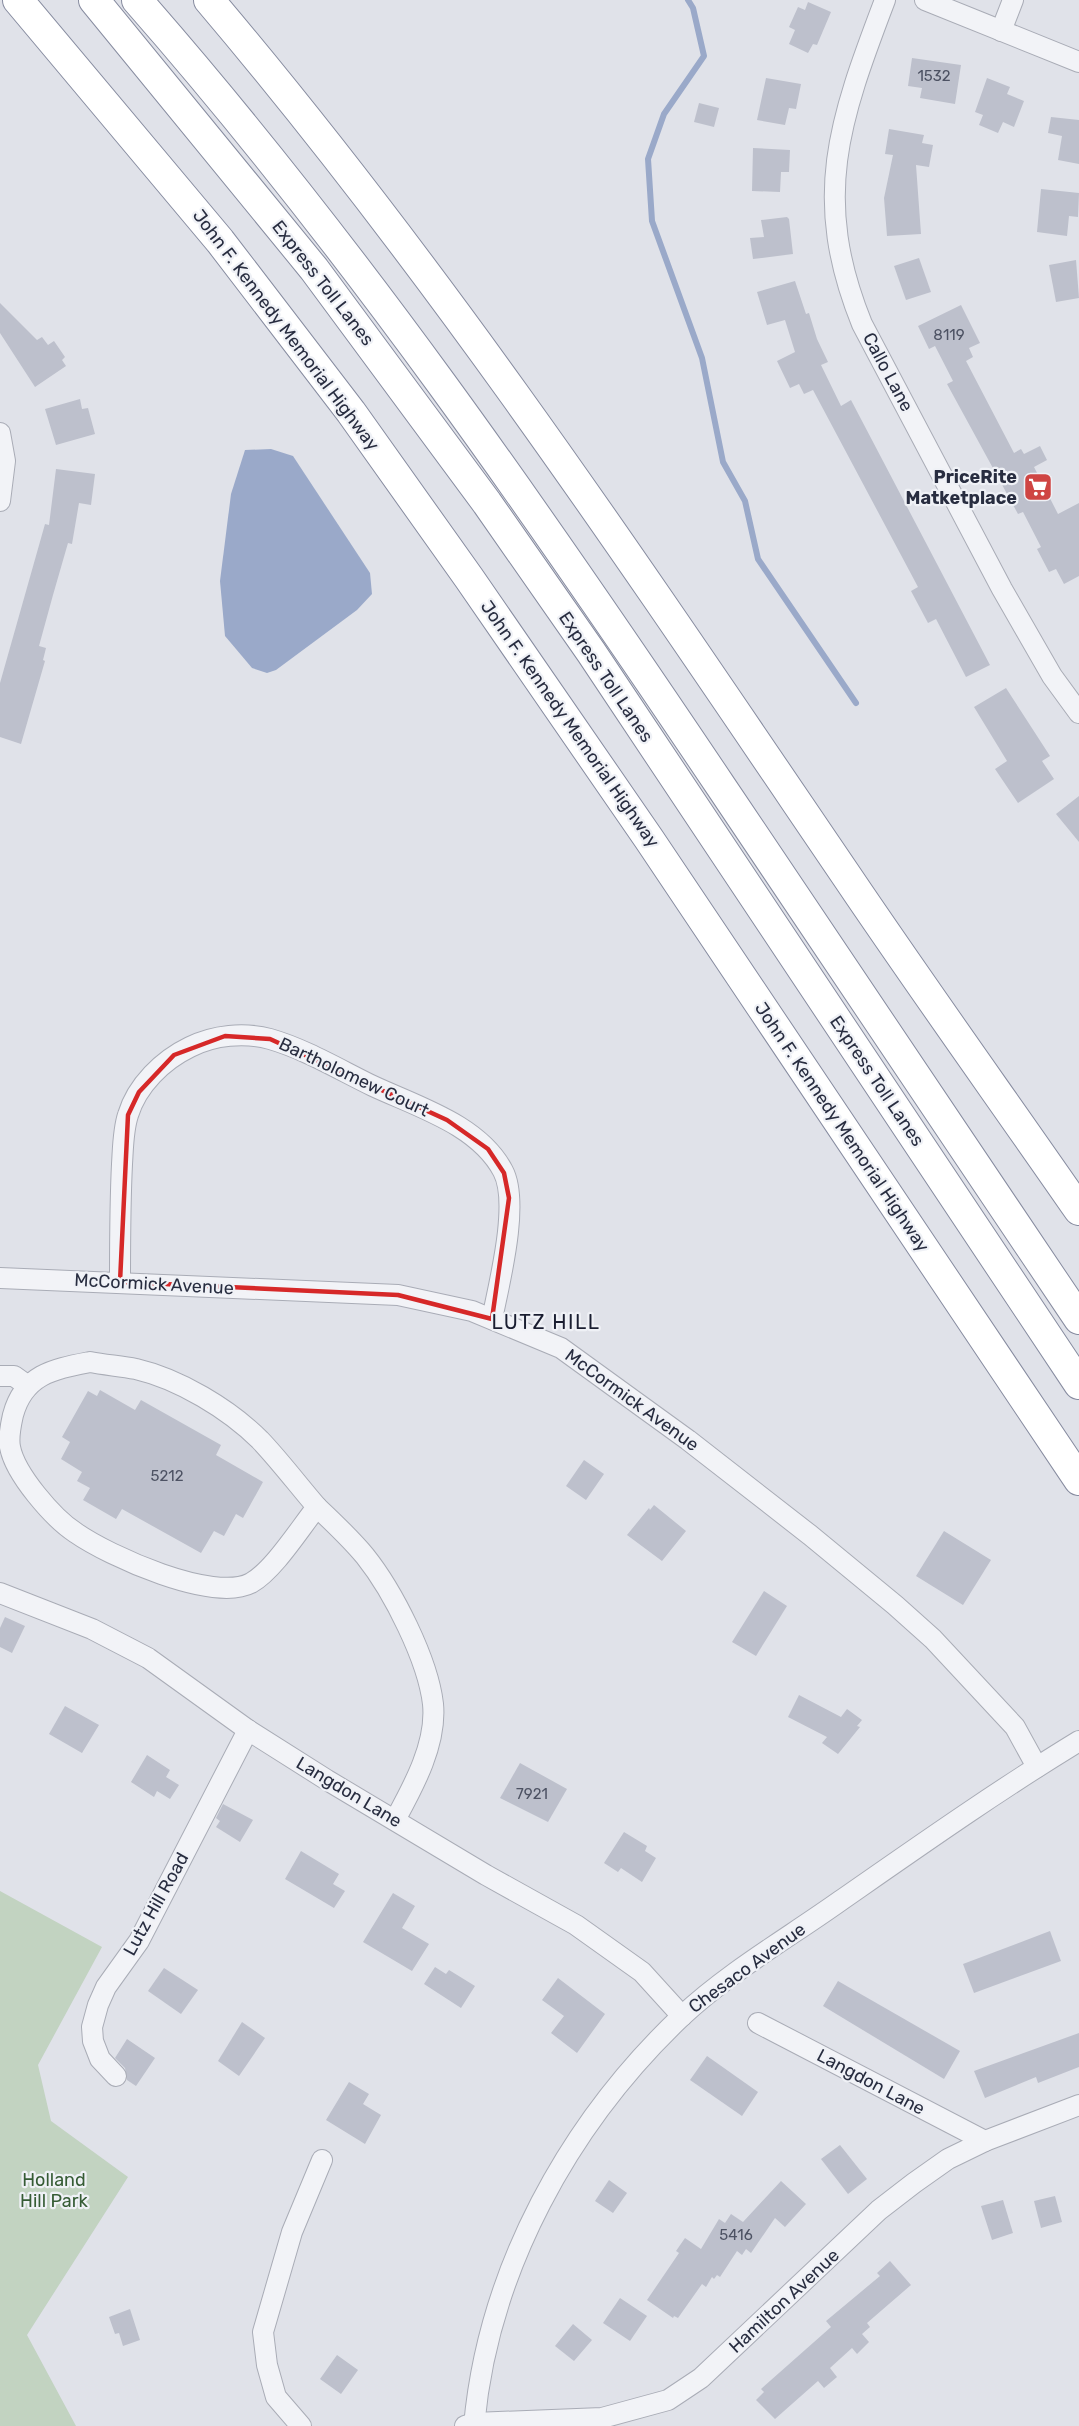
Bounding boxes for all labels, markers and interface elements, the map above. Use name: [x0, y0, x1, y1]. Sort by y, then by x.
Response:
house number: 1532: [917, 67, 951, 85]
street label: John F. Kennedy Memorial Highway: [188, 205, 384, 455]
street label: Express Toll Lanes: [267, 216, 379, 350]
house number: 8119: [933, 326, 965, 344]
street label: Callo Lane: [858, 329, 918, 415]
place label: PriceRite Matketplace: [906, 466, 1017, 509]
supermarket icon: PriceRite Matketplace: [1022, 471, 1054, 503]
street label: John F. Kennedy Memorial Highway: [476, 596, 664, 852]
street label: Express Toll Lanes: [554, 607, 658, 747]
street label: John F. Kennedy Memorial Highway: [750, 998, 934, 1256]
street label: Express Toll Lanes: [825, 1011, 929, 1151]
street label: Bartholomew Court: [275, 1033, 433, 1121]
street label: McCormick Avenue: [74, 1269, 234, 1299]
district label: LUTZ HILL: [491, 1310, 601, 1334]
street label: McCormick Avenue: [561, 1344, 703, 1456]
house number: 5212: [151, 1467, 184, 1485]
street label: Langdon Lane: [292, 1752, 406, 1832]
house number: 7921: [516, 1785, 548, 1803]
street label: Lutz Hill Road: [119, 1849, 193, 1959]
street label: Chesaco Avenue: [684, 1918, 810, 2018]
street label: Langdon Lane: [813, 2044, 929, 2120]
park label: Holland Hill Park: [20, 2169, 89, 2212]
house number: 5416: [719, 2226, 753, 2244]
street label: Hamilton Avenue: [724, 2244, 844, 2358]

